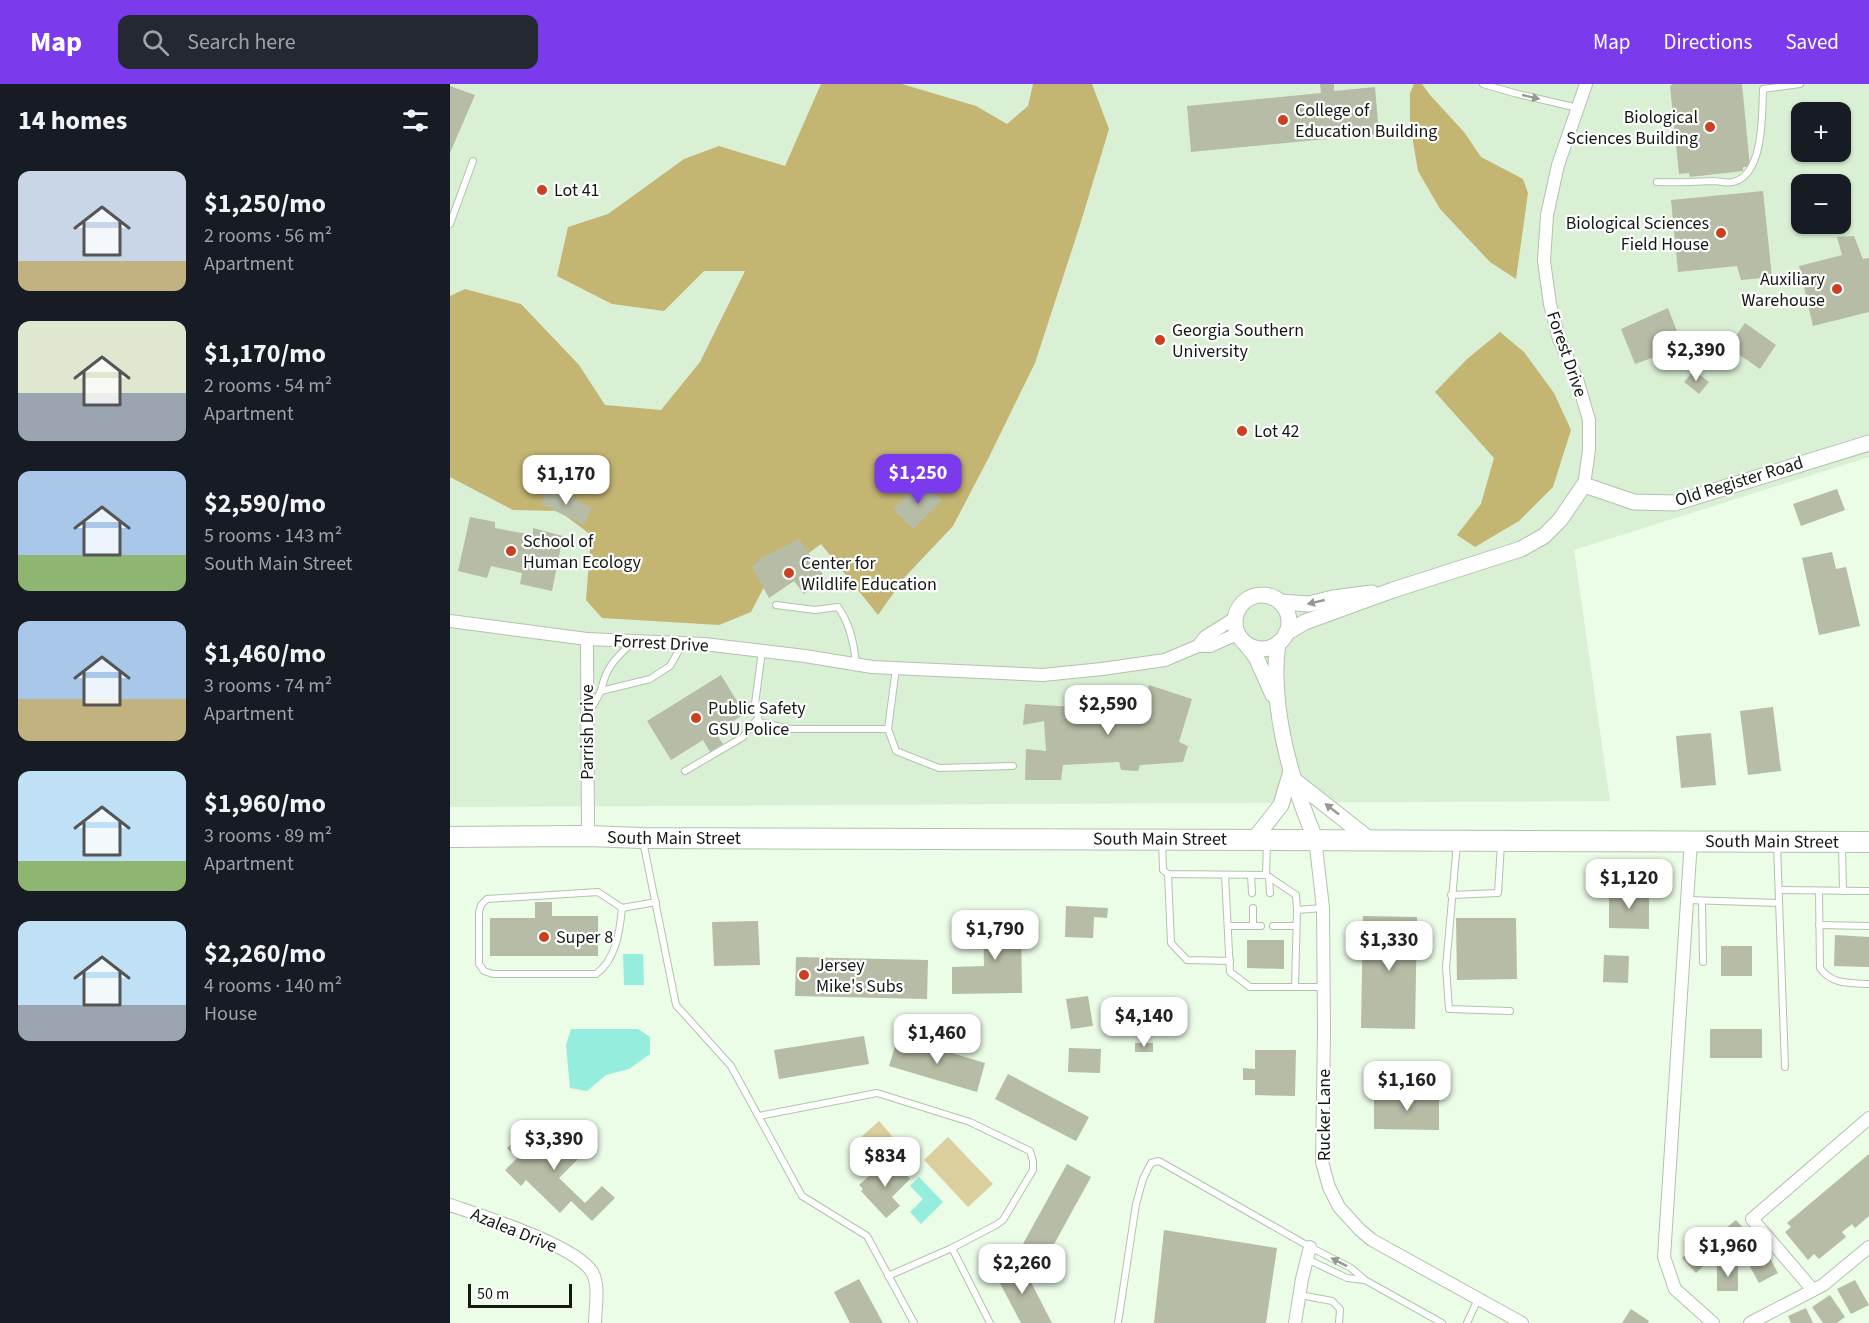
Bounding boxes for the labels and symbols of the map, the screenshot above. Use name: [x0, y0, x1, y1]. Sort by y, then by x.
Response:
one-way arrow: [1521, 93, 1540, 103]
place label: College of Education Building: [1295, 98, 1437, 144]
place label: Biological Sciences Building: [1566, 105, 1698, 151]
marker: College of Education Building: [1276, 113, 1290, 127]
marker: Biological Sciences Building: [1703, 120, 1717, 134]
place label: Lot 41: [554, 178, 600, 203]
marker: Lot 41: [535, 183, 549, 197]
place label: Biological Sciences Field House: [1566, 211, 1709, 257]
marker: Biological Sciences Field House: [1714, 226, 1728, 240]
place label: Auxiliary Warehouse: [1741, 267, 1826, 313]
marker: Auxiliary Warehouse: [1830, 282, 1844, 296]
street label: Forest Drive: [1540, 308, 1593, 401]
place label: Georgia Southern University: [1172, 318, 1304, 364]
pin: $2,390: [1647, 331, 1745, 382]
marker: Georgia Southern University: [1153, 333, 1167, 347]
place label: Lot 42: [1254, 419, 1300, 444]
marker: Lot 42: [1235, 424, 1249, 438]
street label: Old Register Road: [1672, 450, 1806, 513]
pin: $1,250: [869, 454, 967, 505]
pin: $1,170: [517, 455, 615, 506]
place label: School of Human Ecology: [523, 529, 642, 575]
marker: School of Human Ecology: [504, 544, 518, 558]
place label: Center for Wildlife Education: [801, 551, 937, 597]
marker: Center for Wildlife Education: [782, 566, 796, 580]
one-way arrow: [1306, 598, 1325, 607]
street label: Forrest Drive: [613, 629, 709, 658]
street label: Parrish Drive: [575, 684, 600, 780]
pin: $2,590: [1059, 685, 1157, 736]
place label: Public Safety GSU Police: [708, 696, 806, 742]
marker: Public Safety GSU Police: [689, 711, 703, 725]
one-way arrow: [1324, 803, 1340, 815]
street label: South Main Street: [607, 825, 741, 851]
street label: South Main Street: [1093, 826, 1227, 852]
street label: South Main Street: [1705, 829, 1839, 855]
pin: $1,120: [1580, 859, 1678, 910]
pin: $1,790: [946, 910, 1044, 961]
pin: $1,330: [1340, 921, 1438, 972]
place label: Super 8: [556, 925, 613, 950]
marker: Super 8: [537, 930, 551, 944]
place label: Jersey Mike's Subs: [816, 953, 903, 999]
marker: Jersey Mike's Subs: [797, 968, 811, 982]
pin: $4,140: [1095, 997, 1193, 1048]
pin: $1,460: [888, 1014, 986, 1065]
pin: $1,160: [1358, 1061, 1456, 1112]
street label: Rucker Lane: [1312, 1069, 1337, 1161]
pin: $3,390: [505, 1120, 603, 1171]
pin: $834: [849, 1137, 921, 1188]
street label: Azalea Drive: [467, 1202, 561, 1259]
pin: $1,960: [1679, 1227, 1777, 1278]
pin: $2,260: [973, 1244, 1071, 1295]
one-way arrow: [1330, 1257, 1347, 1266]
scale bar: [468, 1281, 572, 1308]

